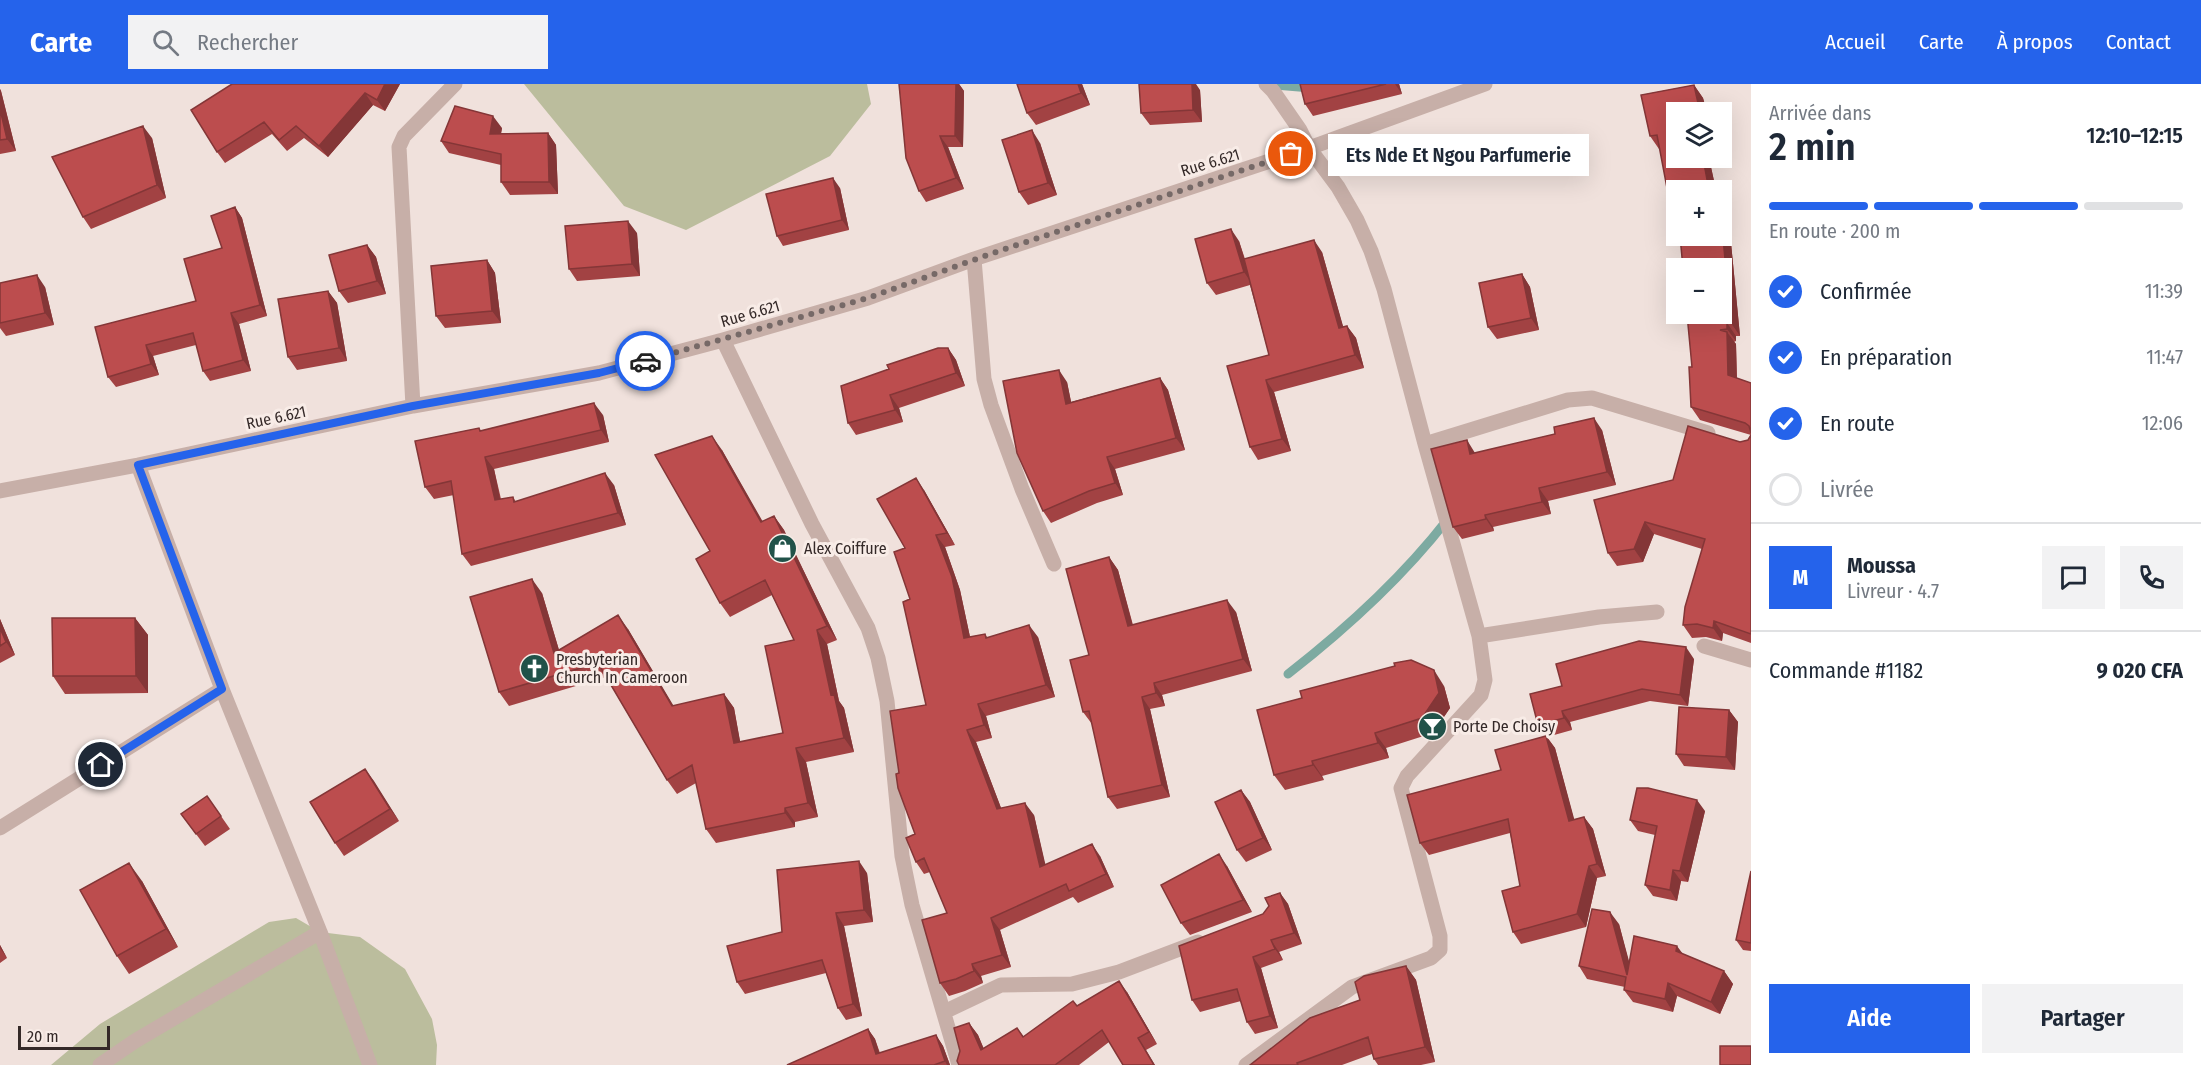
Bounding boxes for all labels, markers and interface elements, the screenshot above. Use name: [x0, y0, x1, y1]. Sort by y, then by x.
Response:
search box: [128, 15, 548, 69]
text: Carte: [30, 26, 92, 59]
icon: search: [149, 26, 182, 59]
text: Rechercher: [197, 29, 298, 56]
text: Accueil: [1825, 29, 1886, 55]
text: Carte: [1919, 29, 1964, 55]
text: À propos: [1997, 29, 2073, 55]
text: Contact: [2106, 29, 2171, 55]
text: Arrivée dans: [1769, 101, 1871, 125]
map controls: [1666, 102, 1732, 324]
button: layers: [1666, 102, 1732, 168]
text: 12:10–12:15: [2086, 122, 2183, 149]
text: 2 min: [1769, 124, 1856, 170]
pin: [1265, 128, 1316, 179]
callout: Ets Nde Et Ngou Parfumerie: [1327, 133, 1588, 175]
icon: bag: [1274, 137, 1307, 170]
text: Ets Nde Et Ngou Parfumerie: [1346, 143, 1571, 167]
street label: Rue 6.621: [1178, 145, 1242, 180]
button: +: [1666, 180, 1732, 246]
text: En route · 200 m: [1769, 219, 1900, 243]
button: −: [1666, 258, 1732, 324]
icon: check: [1769, 275, 1802, 308]
text: Confirmée: [1820, 278, 1912, 305]
text: 11:39: [2145, 279, 2183, 303]
street label: Rue 6.621: [718, 296, 782, 331]
courier: [615, 331, 675, 391]
icon: check: [1769, 341, 1802, 374]
text: En préparation: [1820, 344, 1952, 371]
icon: car: [629, 345, 662, 378]
text: 11:47: [2146, 345, 2183, 369]
street label: Rue 6.621: [244, 402, 308, 433]
icon: check: [1769, 407, 1802, 440]
text: En route: [1820, 410, 1895, 437]
text: 12:06: [2142, 411, 2183, 435]
text: Livrée: [1820, 476, 1874, 503]
shop icon: Alex Coiffure: [767, 532, 799, 564]
place label: Alex Coiffure: [804, 539, 887, 558]
button: chat: [2042, 546, 2105, 609]
button: phone: [2120, 546, 2183, 609]
text: Moussa: [1847, 552, 1916, 579]
text: M: [1793, 564, 1808, 591]
text: Livreur · 4.7: [1847, 579, 1939, 603]
place label: Presbyterian Church In Cameroon: [556, 650, 688, 687]
church icon: Presbyterian Church In Cameroon: [519, 652, 551, 684]
text: Commande #1182: [1769, 657, 1923, 684]
text: 9 020 CFA: [2096, 657, 2183, 684]
bar icon: Porte De Choisy: [1416, 710, 1448, 742]
place label: Porte De Choisy: [1453, 717, 1556, 736]
pin: [75, 739, 126, 790]
icon: home: [84, 748, 117, 781]
button: Aide: [1769, 984, 1970, 1053]
button: Partager: [1982, 984, 2183, 1053]
scale bar: [18, 1023, 110, 1050]
text: 20 m: [27, 1027, 58, 1046]

